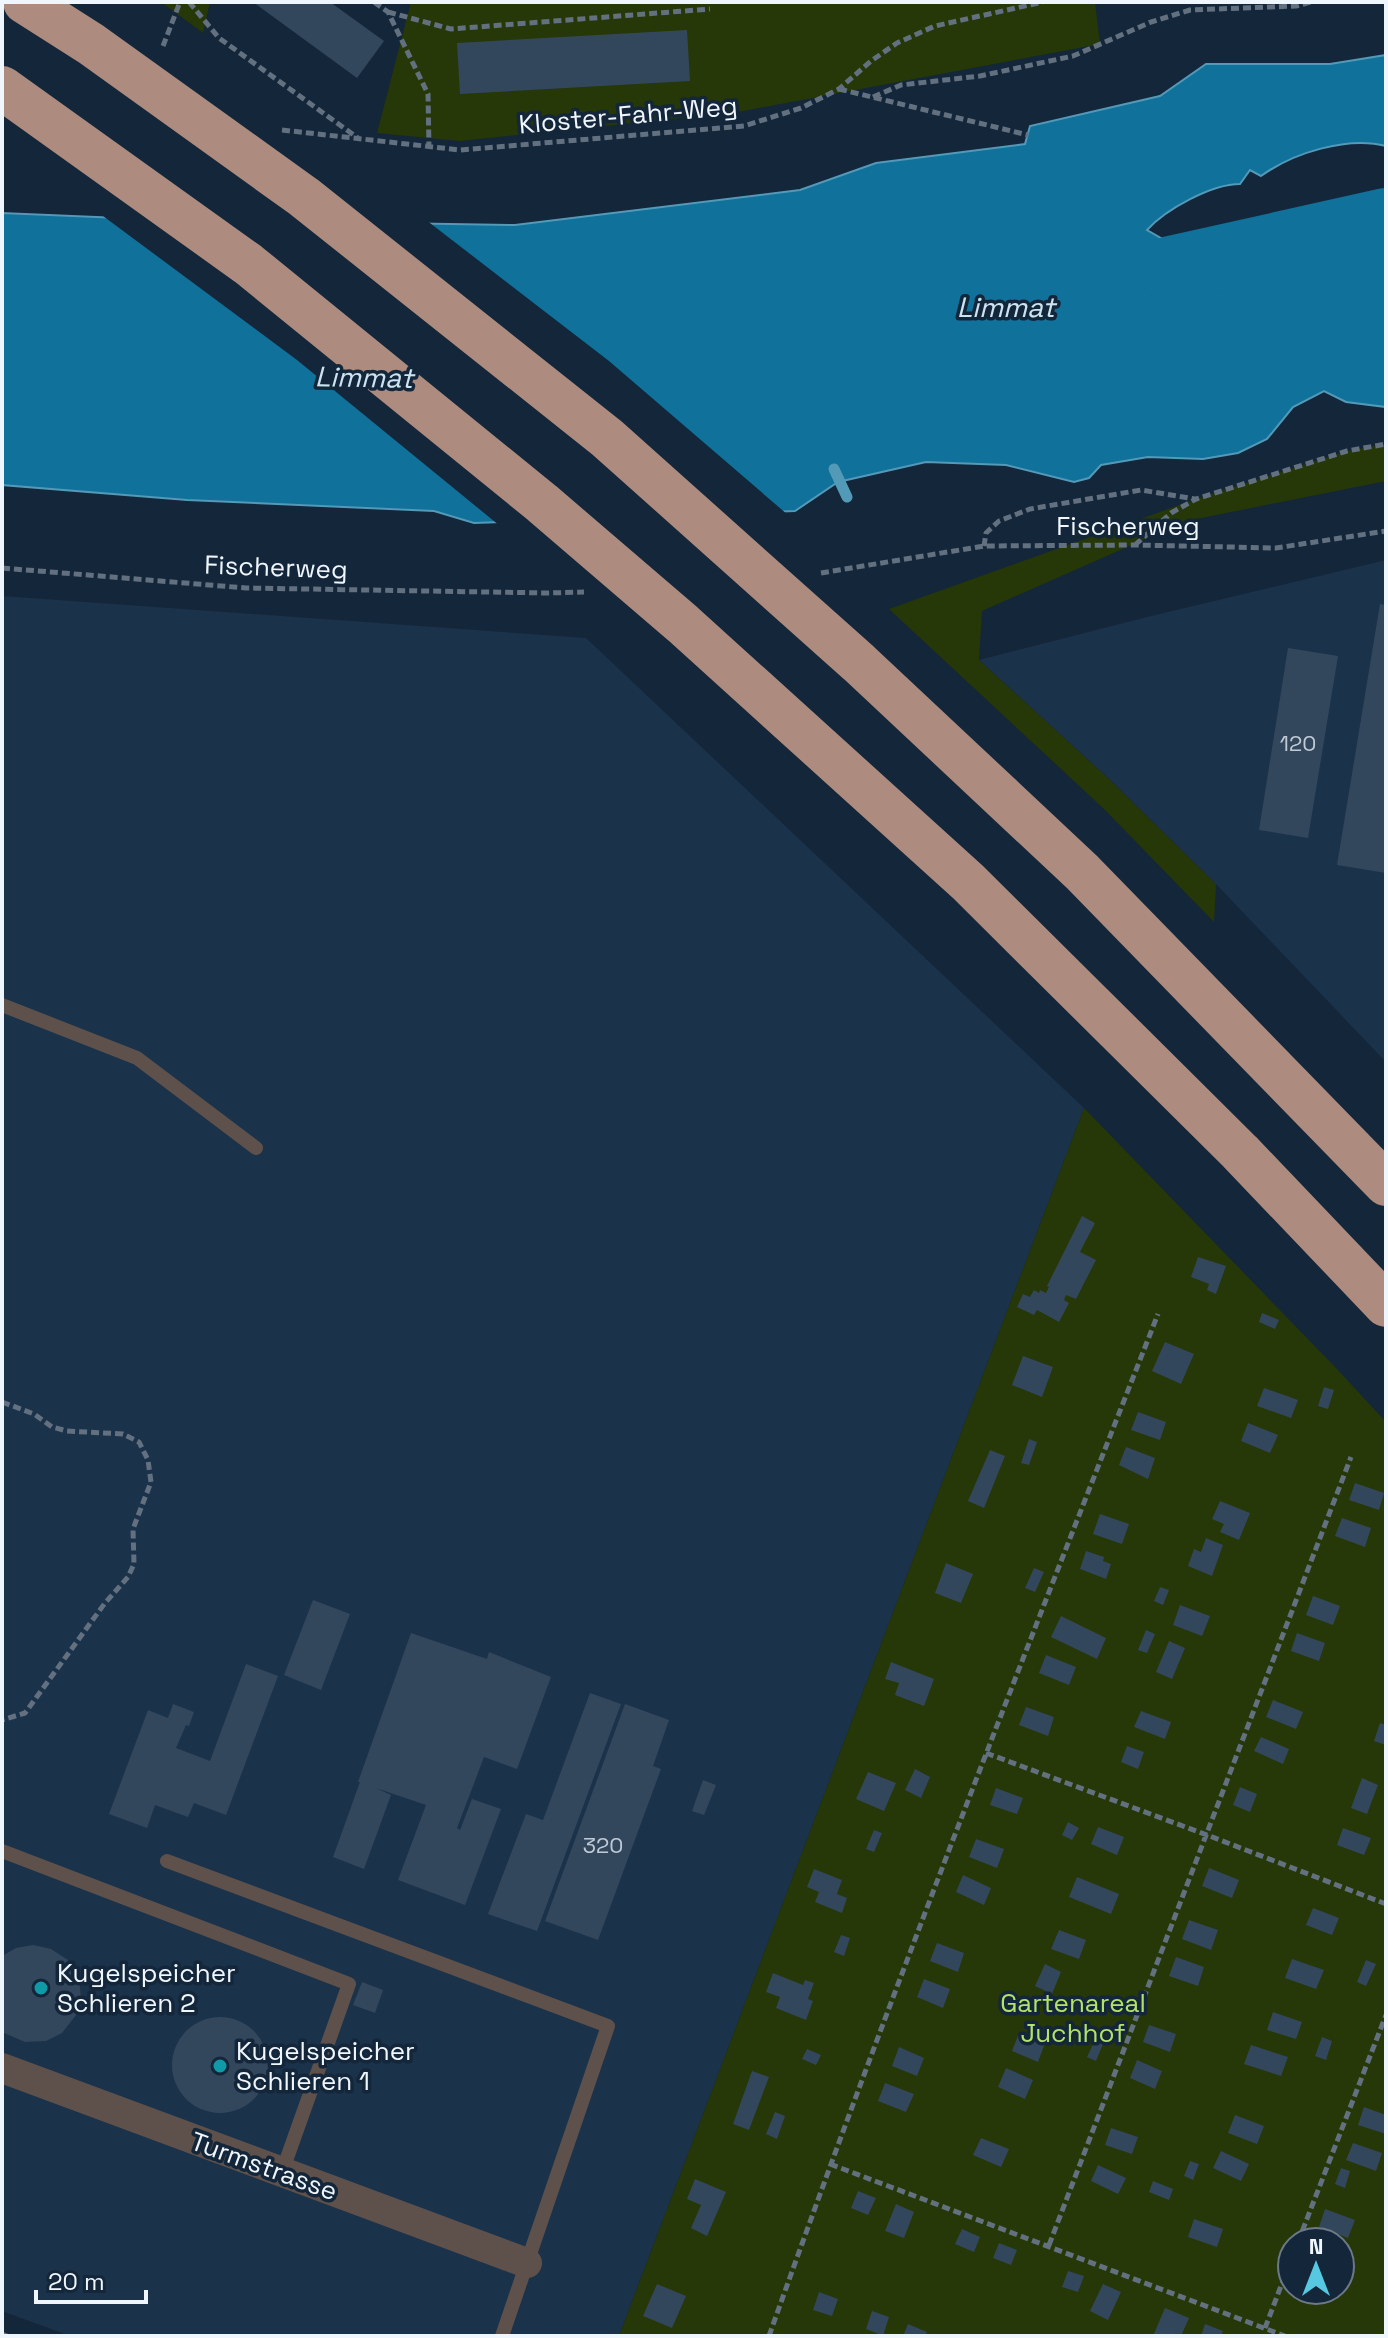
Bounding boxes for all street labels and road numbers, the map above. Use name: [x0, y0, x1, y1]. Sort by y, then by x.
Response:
street label: Kloster-Fahr-Weg: [517, 89, 739, 141]
street label: Fischerweg: [1056, 509, 1200, 543]
street label: Fischerweg: [204, 548, 348, 586]
street label: Turmstrasse: [186, 2124, 342, 2208]

